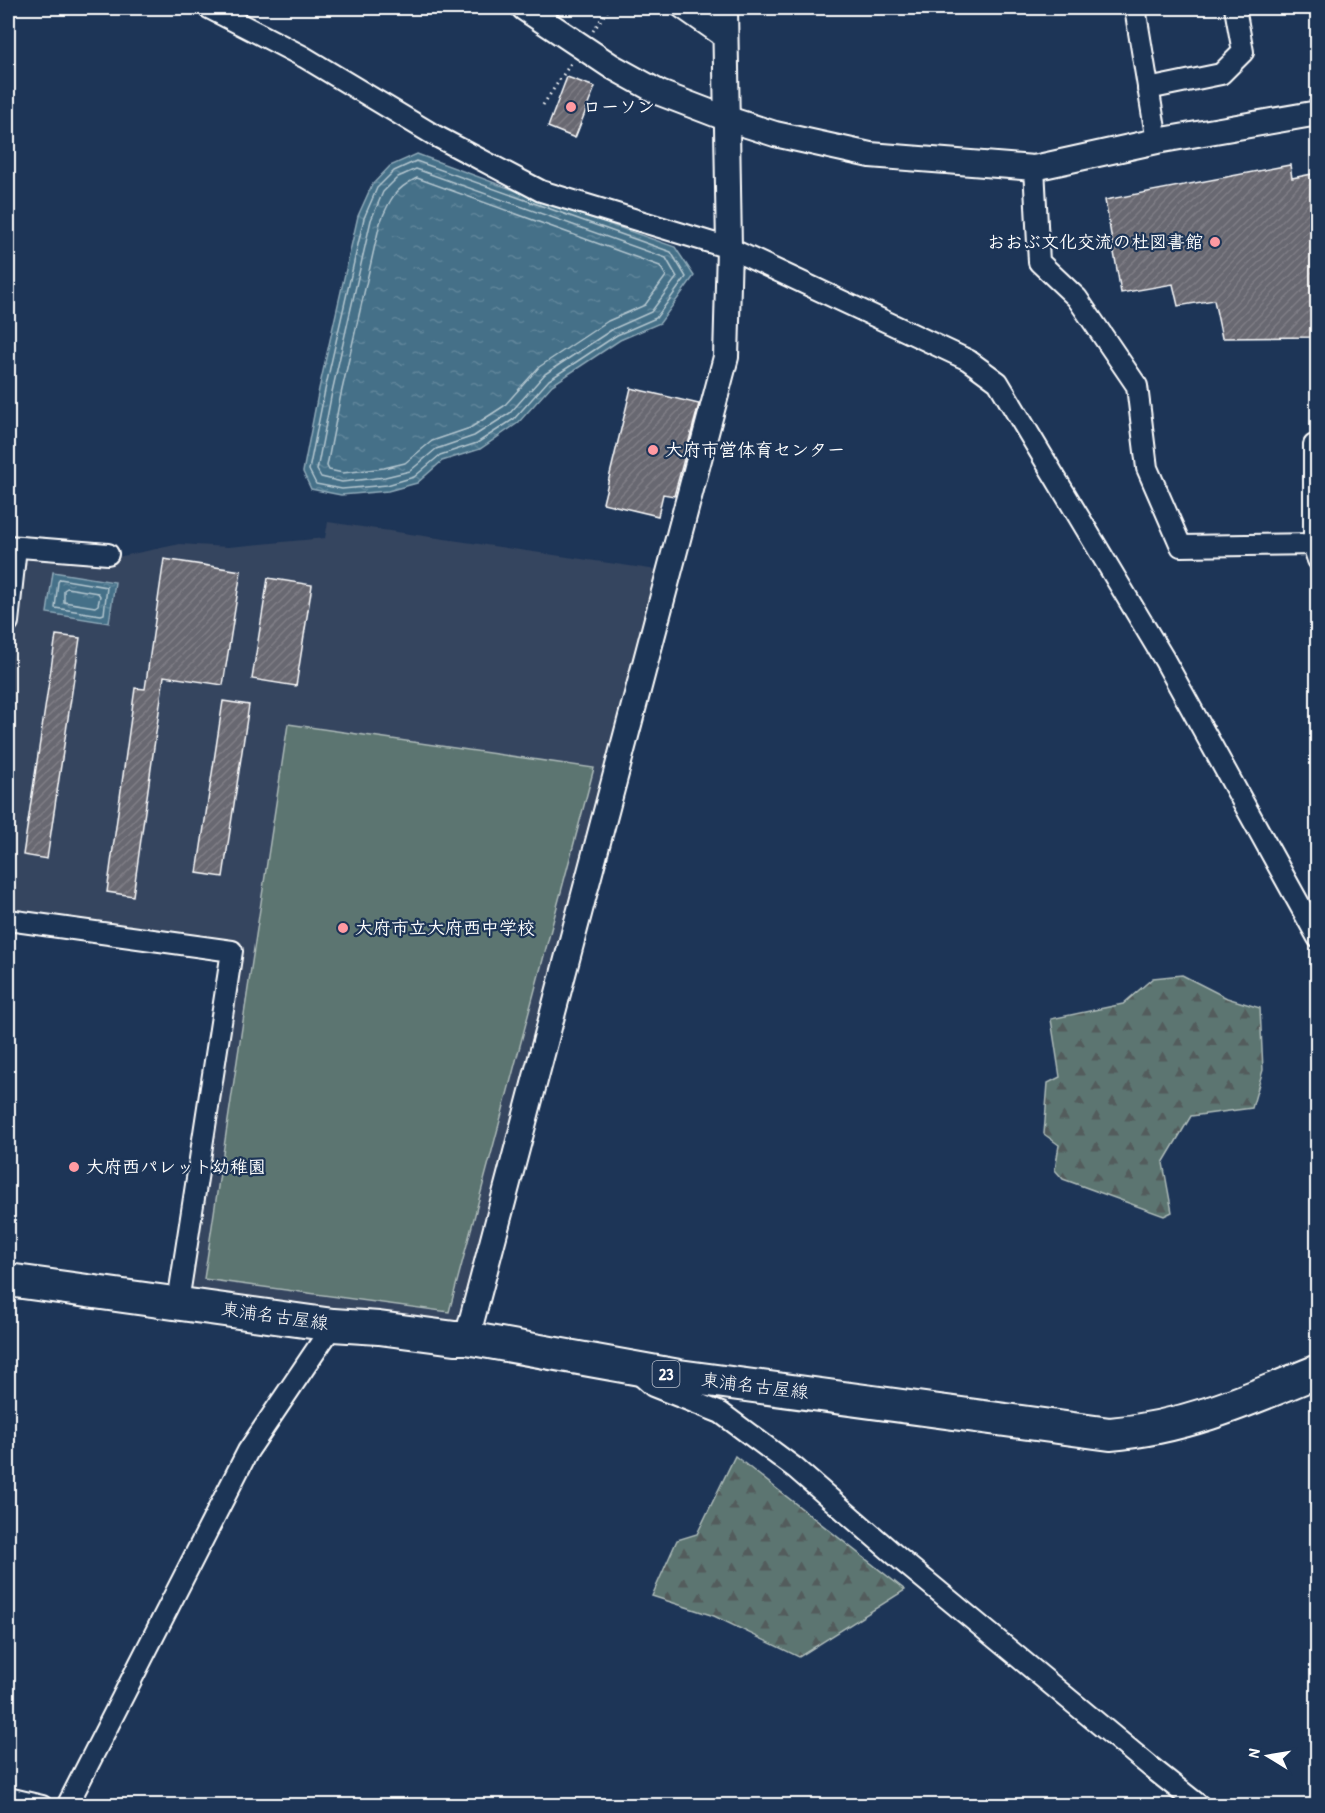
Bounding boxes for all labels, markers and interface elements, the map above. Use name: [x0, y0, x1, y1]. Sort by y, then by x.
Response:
place label: ローソン: [583, 94, 655, 119]
marker: ローソン: [564, 100, 578, 114]
place label: おおぶ文化交流の杜図書館: [987, 229, 1203, 254]
marker: おおぶ文化交流の杜図書館: [1208, 235, 1222, 249]
place label: 大府市営体育センター: [665, 437, 845, 462]
marker: 大府市営体育センター: [646, 443, 660, 457]
place label: 大府市立大府西中学校: [355, 915, 535, 940]
marker: 大府市立大府西中学校: [336, 921, 350, 935]
place label: 大府西パレット幼稚園: [86, 1154, 266, 1179]
marker: 大府西パレット幼稚園: [67, 1160, 81, 1174]
street label: 東浦名古屋線: [220, 1296, 330, 1335]
road number: 23: [652, 1361, 680, 1387]
street label: 東浦名古屋線: [700, 1367, 810, 1404]
north arrow: [1238, 1726, 1298, 1786]
text: N: [1242, 1746, 1265, 1759]

